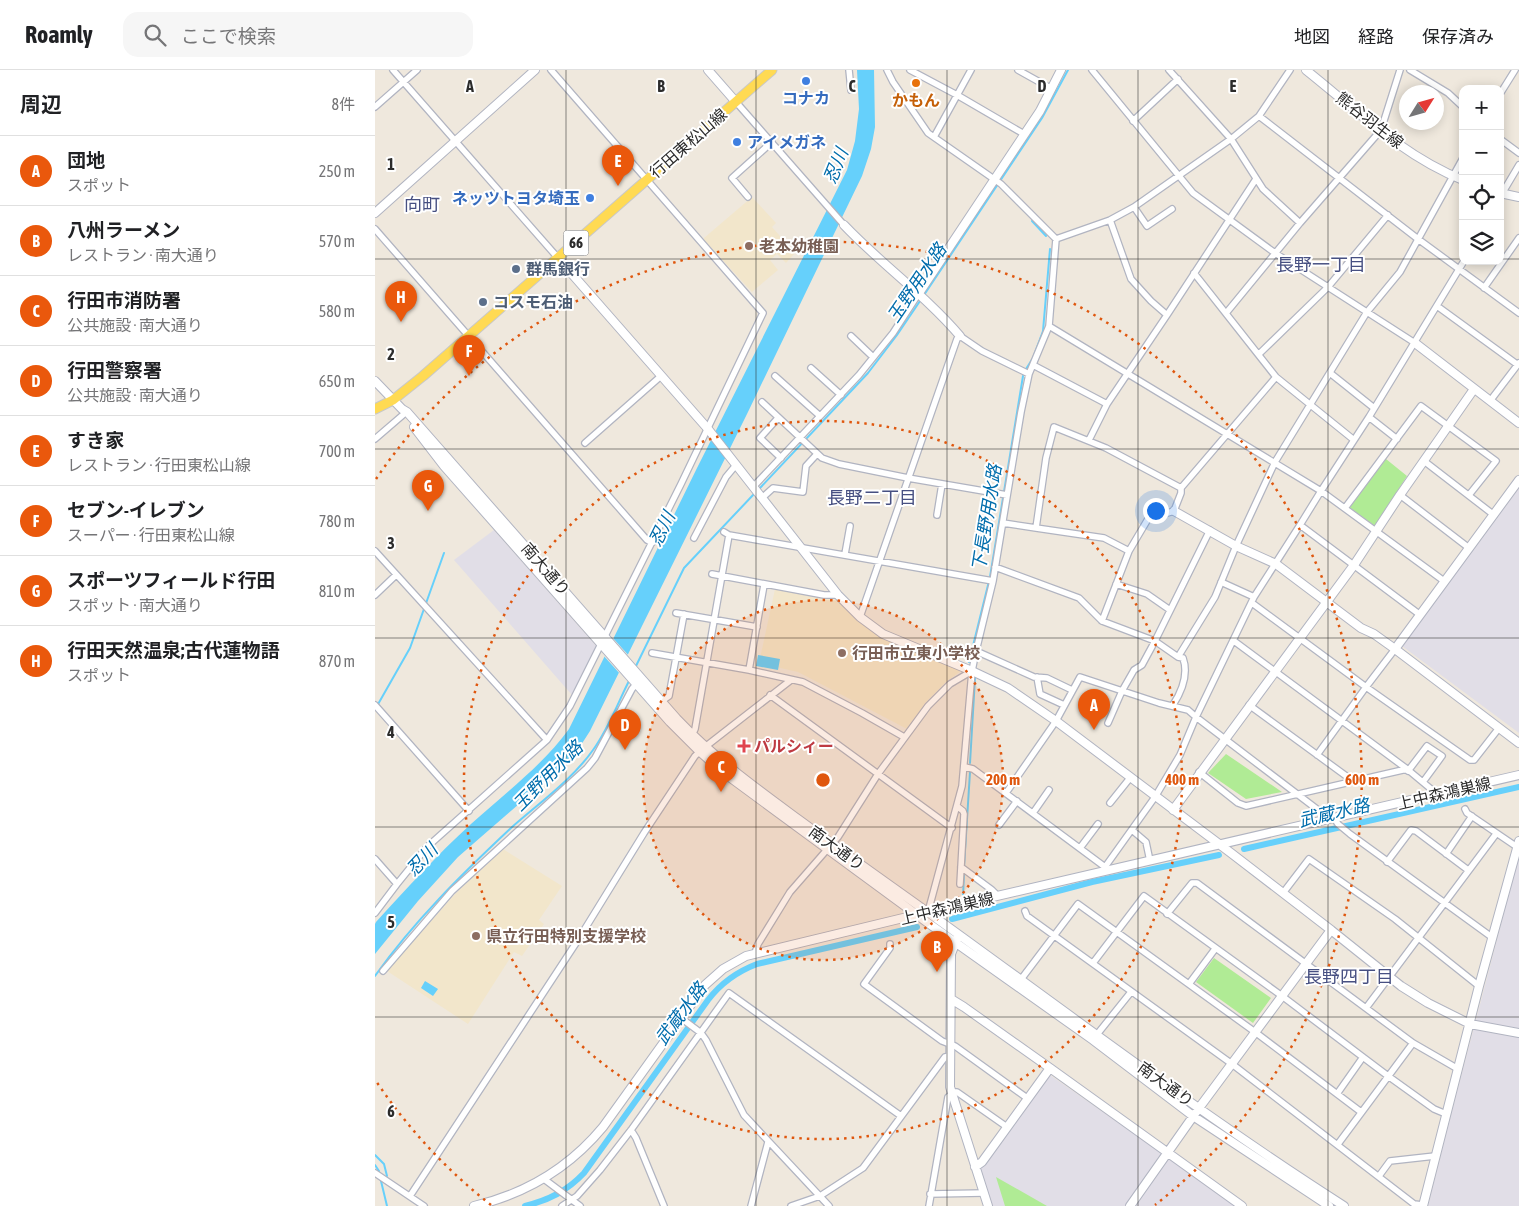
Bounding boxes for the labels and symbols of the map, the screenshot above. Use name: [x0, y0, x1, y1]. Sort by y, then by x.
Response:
marker: コナカ: [800, 75, 812, 87]
text: A: [465, 77, 474, 95]
text: B: [657, 77, 665, 95]
text: C: [848, 77, 856, 95]
marker: かもん: [910, 77, 922, 89]
text: D: [1038, 77, 1047, 95]
text: E: [1230, 77, 1237, 95]
north arrow: [1399, 85, 1444, 130]
street label: 熊谷羽生線: [1333, 88, 1407, 152]
place label: コナカ: [782, 89, 830, 107]
place label: かもん: [892, 91, 940, 109]
street label: 行田東松山線: [646, 105, 730, 181]
place label: アイメガネ: [747, 133, 826, 151]
marker: アイメガネ: [731, 136, 743, 148]
water label: 忍川: [819, 143, 853, 186]
pin: E: [602, 145, 634, 186]
text: 1: [387, 155, 395, 173]
place label: ネッツトヨタ埼玉: [452, 189, 580, 207]
marker: ネッツトヨタ埼玉: [584, 192, 596, 204]
district label: 向町: [404, 194, 440, 215]
road number: 66: [563, 230, 589, 256]
place label: 老本幼稚園: [759, 237, 839, 255]
water label: 玉野用水路: [883, 238, 952, 326]
marker: 老本幼稚園: [743, 240, 755, 252]
district label: 長野一丁目: [1276, 254, 1366, 275]
place label: 群馬銀行: [526, 260, 590, 278]
marker: 群馬銀行: [510, 263, 522, 275]
pin: H: [385, 281, 417, 322]
place label: コスモ石油: [493, 293, 573, 311]
marker: コスモ石油: [477, 296, 489, 308]
pin: F: [453, 335, 485, 376]
text: 2: [387, 345, 395, 363]
water label: 下長野用水路: [968, 461, 1006, 573]
pin: G: [412, 470, 444, 511]
district label: 長野二丁目: [827, 487, 917, 508]
your location: [1143, 498, 1169, 524]
water label: 忍川: [644, 506, 680, 550]
text: 3: [387, 534, 395, 552]
street label: 南大通り: [518, 539, 574, 599]
place label: 行田市立東小学校: [852, 644, 980, 662]
marker: 行田市立東小学校: [836, 647, 848, 659]
pin: A: [1078, 689, 1110, 730]
pin: D: [609, 709, 641, 750]
text: 4: [386, 723, 395, 741]
water label: 玉野用水路: [508, 735, 588, 815]
place label: パルシィー: [754, 737, 834, 755]
marker: パルシィー: [738, 740, 750, 752]
pin: C: [705, 751, 737, 792]
centre of rings: [814, 771, 832, 789]
text: 200 m: [986, 771, 1020, 788]
text: 400 m: [1164, 771, 1199, 788]
text: 600 m: [1345, 771, 1379, 788]
street label: 上中森鴻巣線: [1395, 773, 1493, 813]
water label: 武蔵水路: [1296, 794, 1373, 831]
street label: 南大通り: [806, 822, 868, 874]
water label: 忍川: [402, 838, 443, 880]
street label: 上中森鴻巣線: [898, 888, 996, 928]
text: 5: [387, 913, 395, 931]
place label: 県立行田特別支援学校: [486, 927, 646, 945]
marker: 県立行田特別支援学校: [470, 930, 482, 942]
pin: B: [921, 931, 953, 972]
district label: 長野四丁目: [1304, 966, 1394, 987]
water label: 武蔵水路: [651, 977, 712, 1049]
street label: 南大通り: [1135, 1058, 1197, 1110]
text: 6: [387, 1102, 395, 1120]

